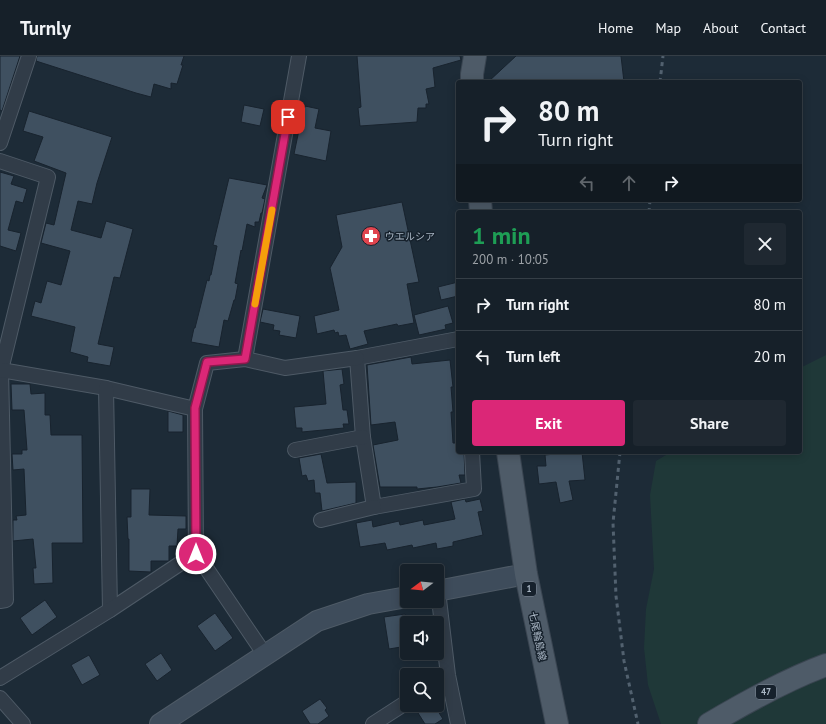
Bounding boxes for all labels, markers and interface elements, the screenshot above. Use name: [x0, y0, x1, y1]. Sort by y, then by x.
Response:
text: Turnly: [20, 16, 71, 40]
text: Home: [598, 19, 633, 37]
text: Map: [655, 19, 681, 37]
text: About: [703, 19, 739, 37]
text: Contact: [761, 19, 806, 37]
text: 80 m: [538, 92, 599, 129]
icon: right: [472, 96, 524, 148]
pin: [271, 100, 305, 134]
icon: arrive: [277, 106, 299, 128]
text: Turn right: [538, 128, 613, 151]
icon: left: [576, 172, 598, 194]
icon: ahead: [618, 172, 640, 194]
icon: right: [660, 172, 682, 194]
text: 1 min: [472, 220, 531, 251]
button: close: [744, 223, 786, 265]
pharmacy icon: ウエルシア: [360, 225, 382, 247]
place label: ウエルシア: [385, 230, 435, 243]
text: 200 m · 10:05: [472, 251, 549, 268]
icon: right: [472, 294, 494, 316]
text: Turn right: [506, 295, 569, 314]
text: 80 m: [753, 295, 786, 314]
icon: left: [472, 346, 494, 368]
text: Turn left: [506, 347, 560, 366]
text: 20 m: [753, 347, 786, 366]
button: Exit: [472, 400, 625, 446]
button: Share: [633, 400, 786, 446]
position arrow: [175, 533, 217, 575]
north arrow: [400, 564, 444, 608]
map controls: [400, 564, 444, 712]
road number: 1: [522, 582, 536, 596]
street label: 七尾輪島線: [526, 610, 549, 662]
button: sound: [400, 616, 444, 660]
button: search: [400, 668, 444, 712]
road number: 47: [756, 685, 776, 699]

